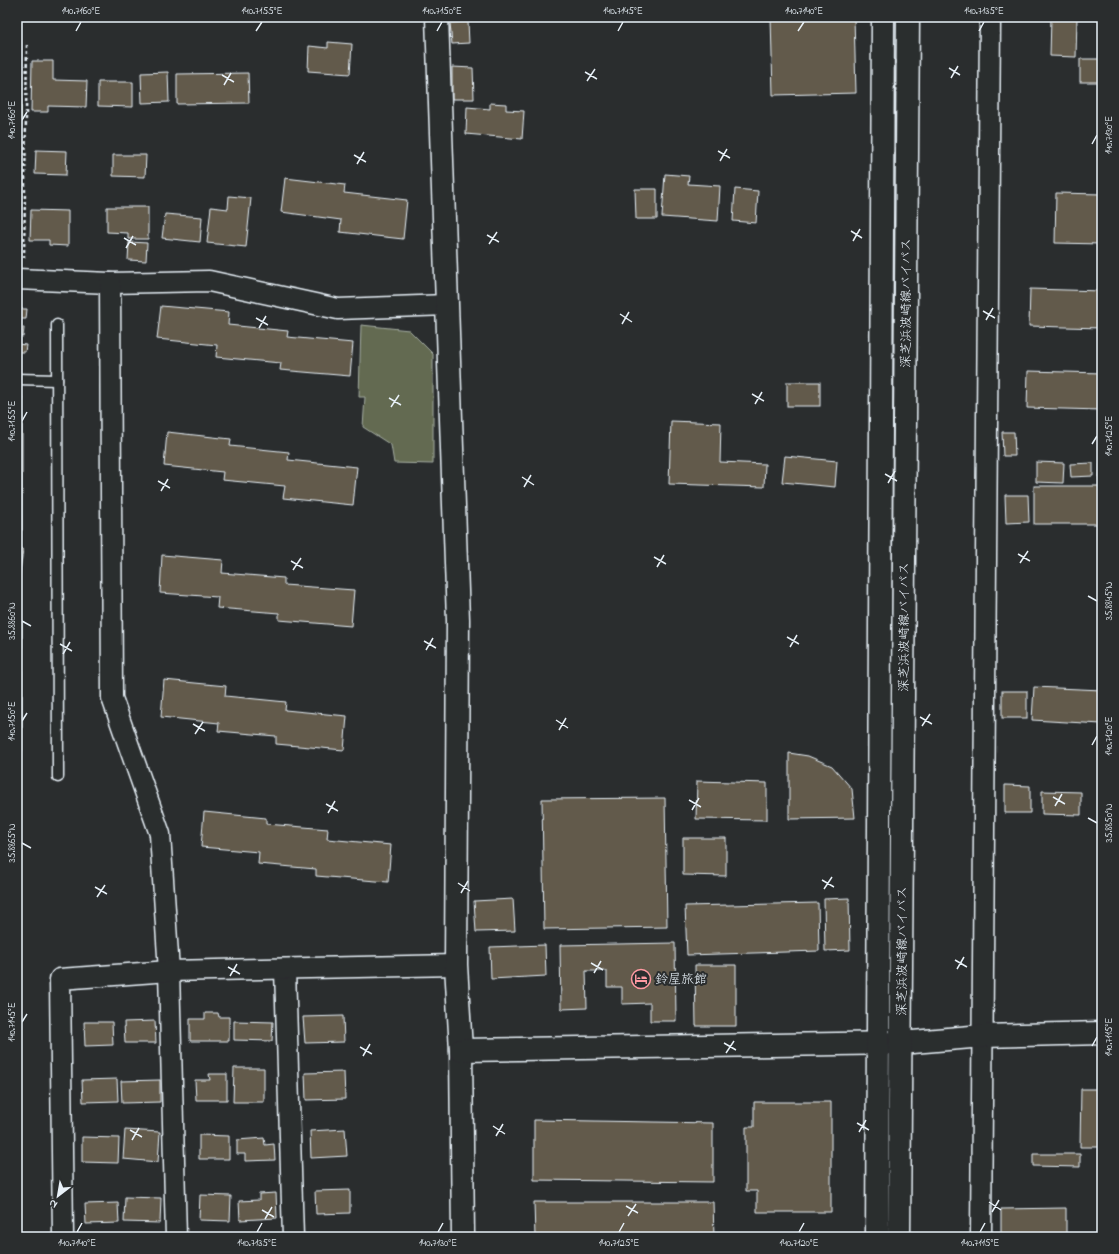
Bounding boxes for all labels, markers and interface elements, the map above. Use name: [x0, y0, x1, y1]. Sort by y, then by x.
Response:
text: 140.7160°E: [62, 4, 100, 19]
text: 140.7155°E: [241, 4, 283, 19]
text: 140.7150°E: [422, 4, 462, 19]
text: 140.7145°E: [603, 4, 643, 19]
text: 140.7140°E: [785, 4, 823, 19]
text: 140.7135°E: [964, 4, 1004, 19]
text: 140.7160°E: [5, 101, 20, 139]
text: 140.7130°E: [1102, 116, 1117, 154]
street label: 深芝浜波崎線バイパス: [897, 238, 916, 368]
text: 140.7155°E: [5, 400, 20, 442]
text: 140.7125°E: [1102, 416, 1117, 456]
street label: 深芝浜波崎線バイパス: [895, 562, 914, 692]
text: 35.8845°N: [1102, 581, 1117, 620]
text: 35.8860°N: [5, 602, 20, 640]
text: 140.7150°E: [5, 701, 20, 741]
text: 140.7120°E: [1102, 717, 1117, 756]
text: 35.8850°N: [1102, 803, 1117, 842]
text: 35.8865°N: [5, 823, 20, 862]
street label: 深芝浜波崎線バイパス: [893, 886, 912, 1016]
hotel icon: 鈴屋旅館: [630, 968, 652, 990]
place label: 鈴屋旅館: [655, 970, 707, 989]
text: 140.7145°E: [5, 1002, 20, 1042]
text: 140.7115°E: [1102, 1018, 1117, 1056]
north arrow: [38, 1176, 78, 1216]
text: N: [46, 1195, 61, 1212]
text: 140.7140°E: [58, 1236, 96, 1251]
text: 140.7135°E: [237, 1236, 277, 1251]
text: 140.7130°E: [419, 1236, 457, 1251]
text: 140.7125°E: [599, 1236, 639, 1251]
text: 140.7120°E: [780, 1236, 819, 1251]
text: 140.7115°E: [961, 1236, 999, 1251]

